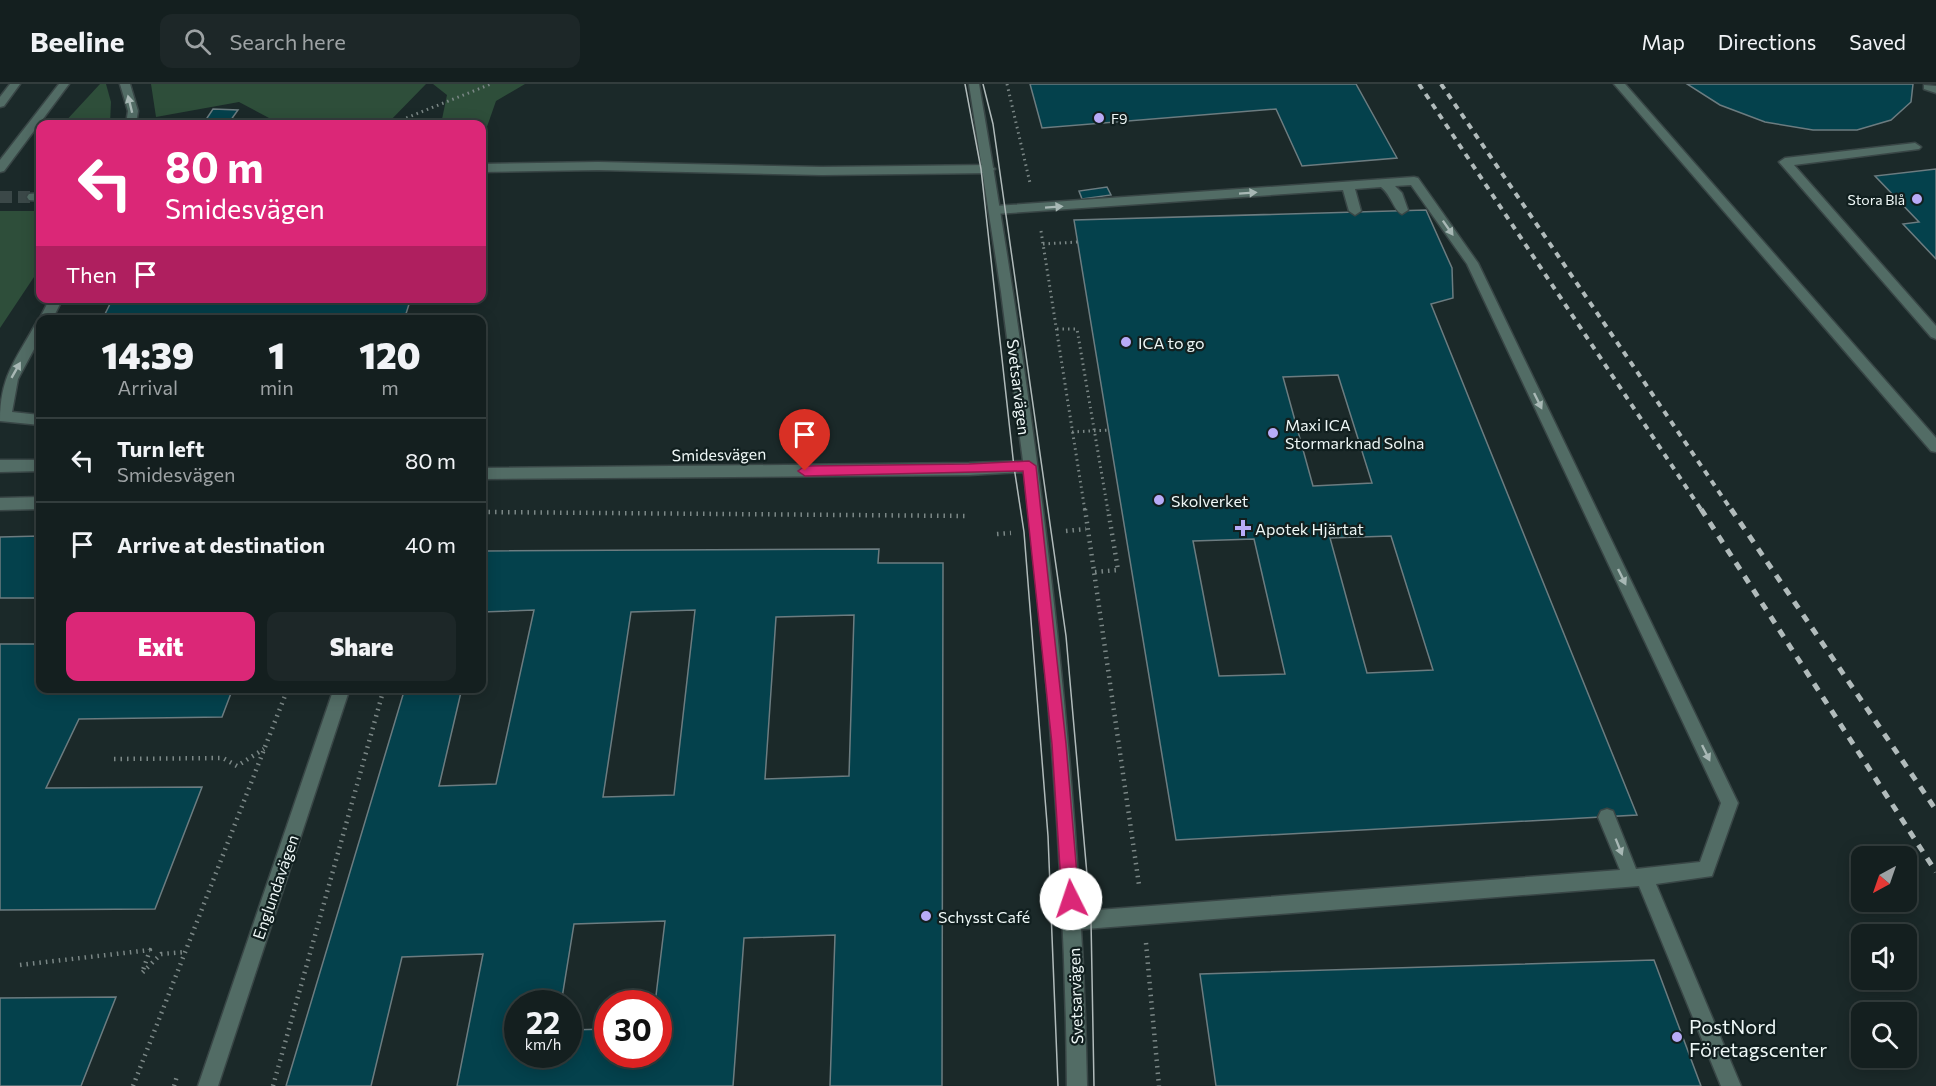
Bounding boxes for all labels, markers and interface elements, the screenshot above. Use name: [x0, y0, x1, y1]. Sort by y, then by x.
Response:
search box: [160, 14, 580, 68]
text: Beeline: [30, 24, 124, 58]
icon: search: [181, 25, 214, 58]
text: Search here: [229, 28, 346, 55]
text: Map: [1642, 29, 1685, 54]
text: Directions: [1718, 29, 1816, 54]
text: Saved: [1849, 29, 1906, 54]
one-way arrow: [125, 95, 135, 113]
place label: F9: [1111, 110, 1128, 127]
marker: F9: [1092, 111, 1106, 125]
text: 80 m: [165, 140, 264, 192]
icon: left: [66, 144, 144, 222]
one-way arrow: [1239, 188, 1258, 198]
place label: Stora Blå: [1848, 191, 1905, 208]
text: Smidesvägen: [165, 192, 325, 225]
marker: Stora Blå: [1910, 192, 1924, 206]
one-way arrow: [1044, 202, 1063, 212]
one-way arrow: [1442, 220, 1454, 236]
icon: arrive: [129, 258, 162, 291]
text: Then: [66, 261, 117, 288]
text: 14:39: [101, 332, 194, 376]
text: 1: [268, 332, 285, 376]
text: 120: [359, 332, 421, 376]
place label: ICA to go: [1138, 333, 1205, 352]
marker: ICA to go: [1119, 335, 1133, 349]
street label: Svetsarvägen: [1004, 338, 1034, 436]
one-way arrow: [11, 361, 21, 378]
text: Arrival: [118, 375, 178, 399]
text: min: [260, 375, 294, 399]
text: m: [381, 375, 399, 399]
one-way arrow: [1533, 392, 1542, 409]
pin: [779, 409, 830, 471]
place label: Maxi ICA Stormarknad Solna: [1285, 415, 1424, 452]
icon: arrive: [788, 418, 821, 451]
marker: Maxi ICA Stormarknad Solna: [1266, 426, 1280, 440]
text: Turn left: [117, 435, 204, 462]
icon: left: [66, 444, 99, 477]
street label: Smidesvägen: [671, 444, 767, 464]
text: 80 m: [405, 447, 456, 474]
text: Smidesvägen: [117, 462, 235, 486]
place label: Skolverket: [1171, 491, 1249, 510]
marker: Skolverket: [1152, 493, 1166, 507]
place label: Apotek Hjärtat: [1255, 519, 1364, 538]
marker: Apotek Hjärtat: [1236, 521, 1250, 535]
icon: arrive: [66, 528, 99, 561]
text: Arrive at destination: [117, 531, 325, 558]
text: 40 m: [405, 531, 456, 558]
one-way arrow: [1617, 568, 1626, 585]
button: Exit: [66, 612, 255, 681]
button: Share: [267, 612, 456, 681]
one-way arrow: [1701, 744, 1711, 761]
street label: Englundavägen: [248, 832, 302, 942]
one-way arrow: [1615, 838, 1624, 856]
north arrow: [1851, 846, 1917, 912]
map controls: [1851, 846, 1917, 1068]
position arrow: [1039, 867, 1103, 931]
place label: Schysst Café: [938, 907, 1030, 926]
marker: Schysst Café: [919, 909, 933, 923]
button: sound: [1851, 924, 1917, 990]
street label: Svetsarvägen: [1064, 948, 1086, 1044]
speed limit sign: 30: [594, 990, 672, 1068]
button: search: [1851, 1002, 1917, 1068]
text: 22: [526, 1003, 560, 1040]
place label: PostNord Företagscenter: [1689, 1014, 1827, 1061]
marker: PostNord Företagscenter: [1670, 1030, 1684, 1044]
text: km/h: [525, 1035, 561, 1053]

